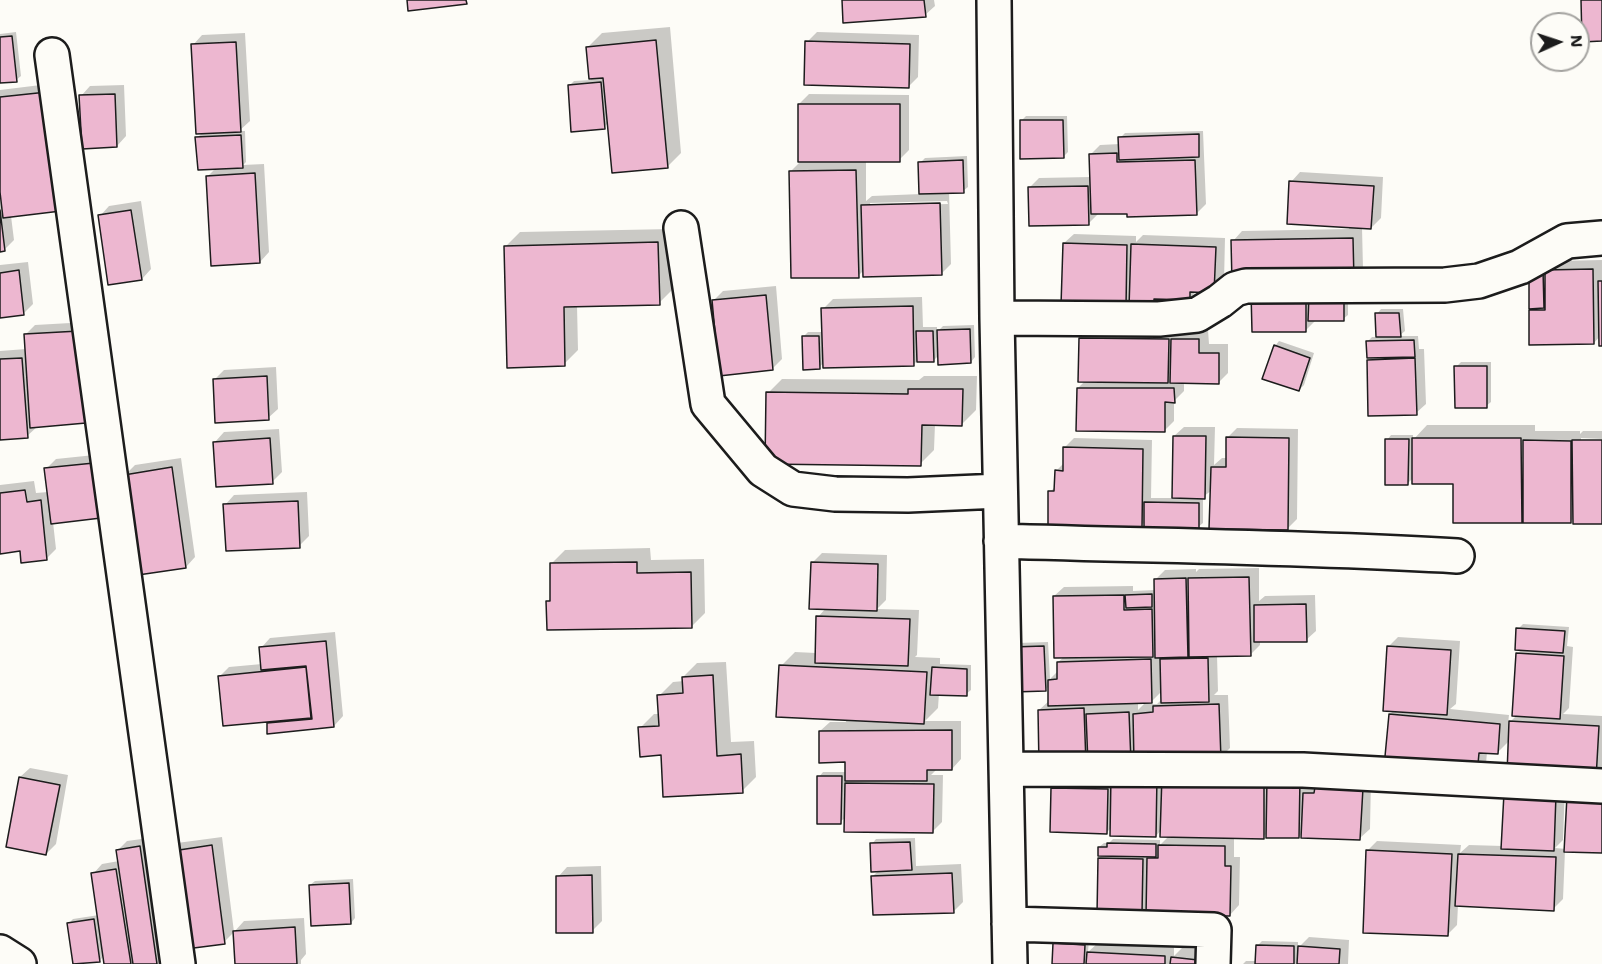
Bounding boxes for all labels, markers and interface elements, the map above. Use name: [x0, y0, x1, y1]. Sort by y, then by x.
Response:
north arrow: [1530, 12, 1590, 72]
text: N: [1566, 34, 1587, 48]

